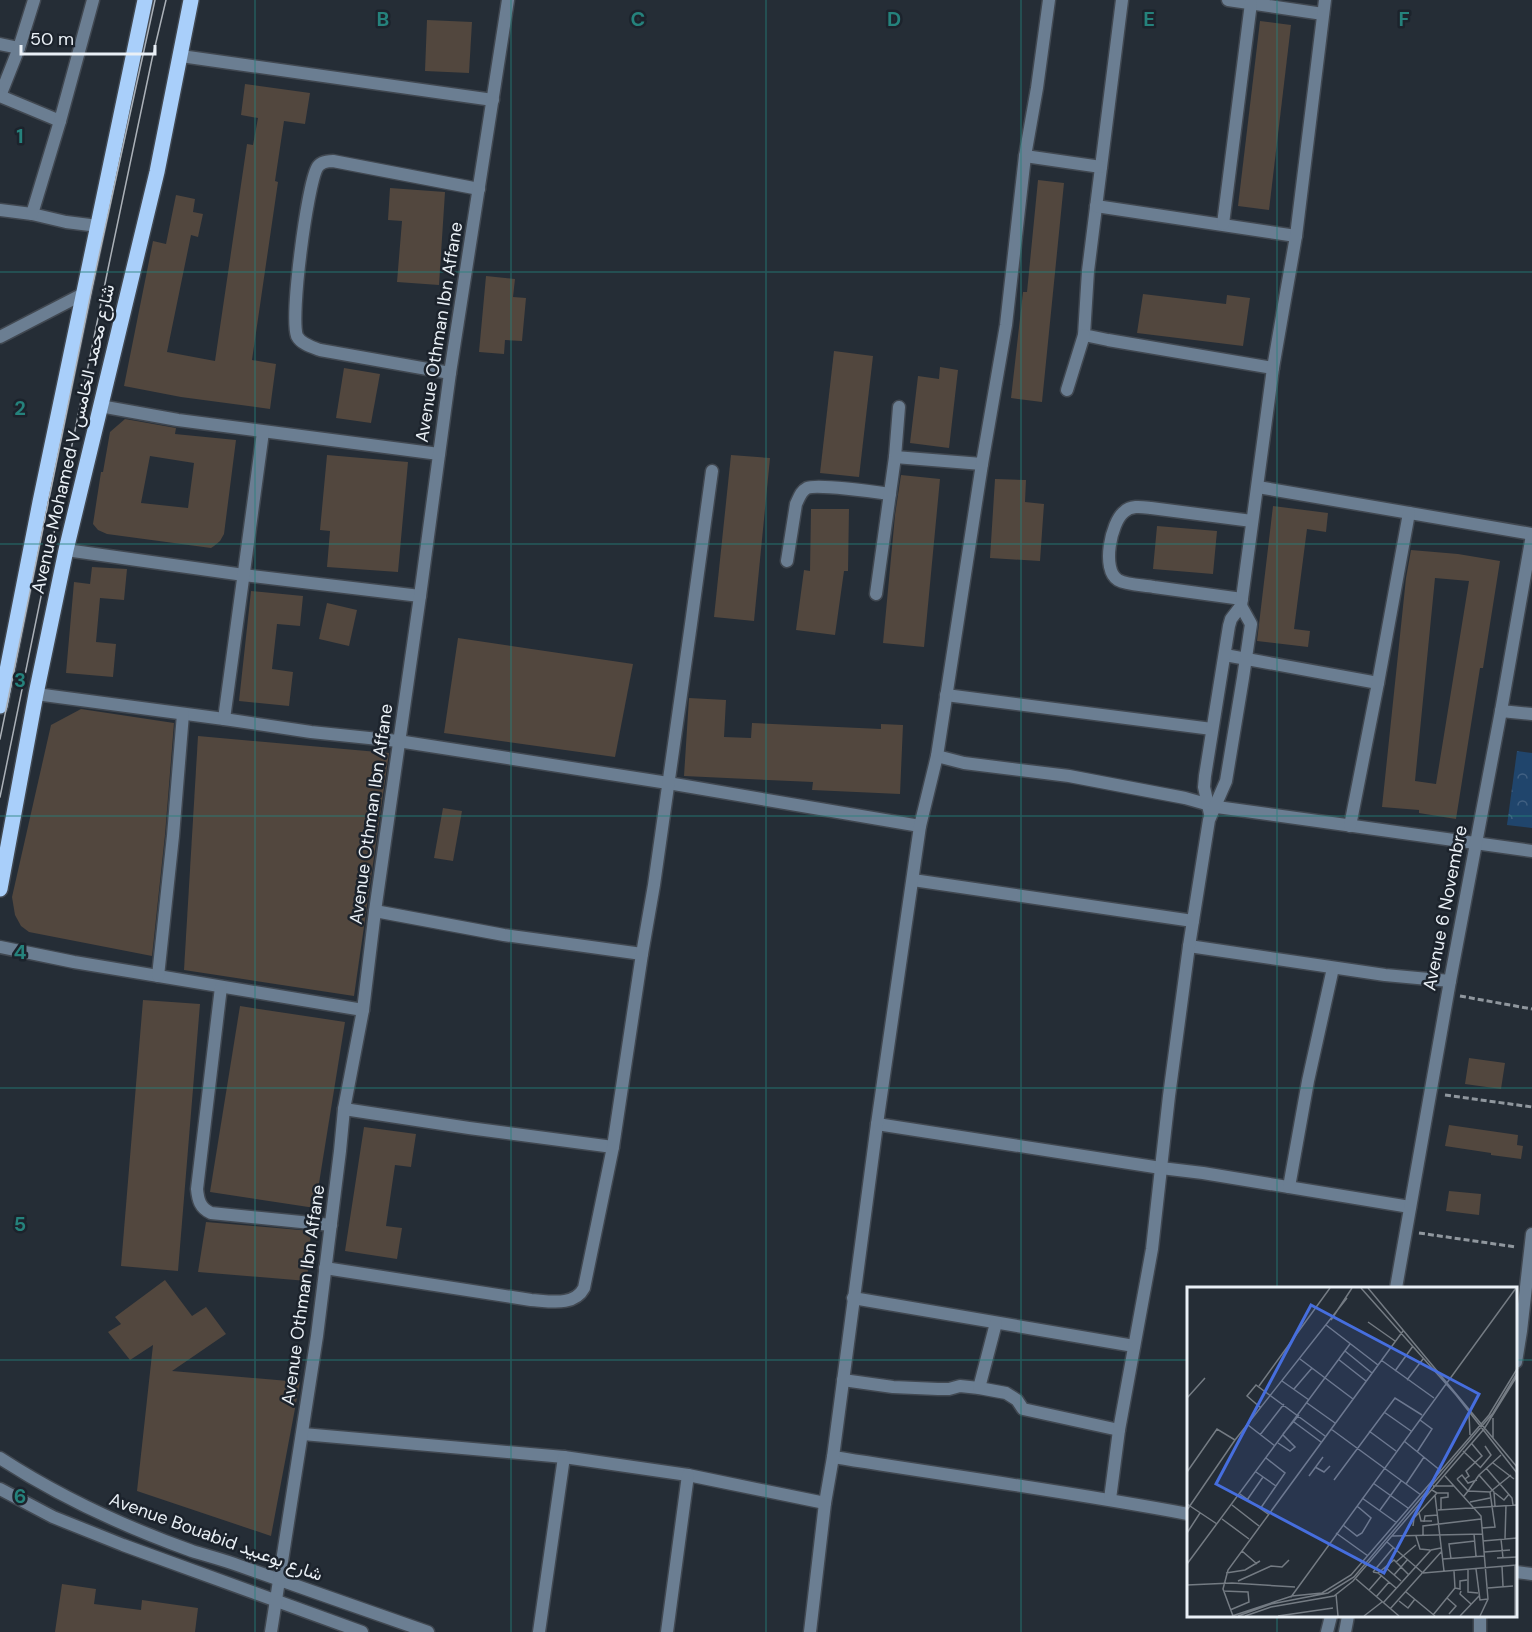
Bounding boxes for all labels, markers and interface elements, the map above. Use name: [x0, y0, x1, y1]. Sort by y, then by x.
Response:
text: B: [377, 6, 389, 32]
text: C: [631, 6, 645, 32]
text: D: [887, 6, 901, 32]
text: E: [1143, 6, 1155, 32]
text: F: [1398, 6, 1410, 32]
scale bar: [21, 18, 154, 56]
text: 50 m: [30, 27, 74, 51]
text: 1: [16, 123, 24, 149]
street label: Avenue Othman Ibn Affane: [410, 220, 468, 444]
street label: Avenue Mohamed V شارع محمد الخامس: [26, 282, 120, 596]
text: 2: [14, 395, 26, 421]
text: 3: [14, 667, 26, 693]
street label: Avenue Othman Ibn Affane: [344, 702, 398, 926]
street label: Avenue 6 Novembre: [1417, 823, 1473, 993]
text: 4: [14, 939, 27, 965]
street label: Avenue Othman Ibn Affane: [276, 1183, 330, 1407]
text: 5: [14, 1211, 26, 1237]
inset map: [1187, 1287, 1517, 1617]
text: 6: [14, 1483, 26, 1509]
street label: Avenue Bouabid شارع بوعبيد: [106, 1487, 326, 1587]

